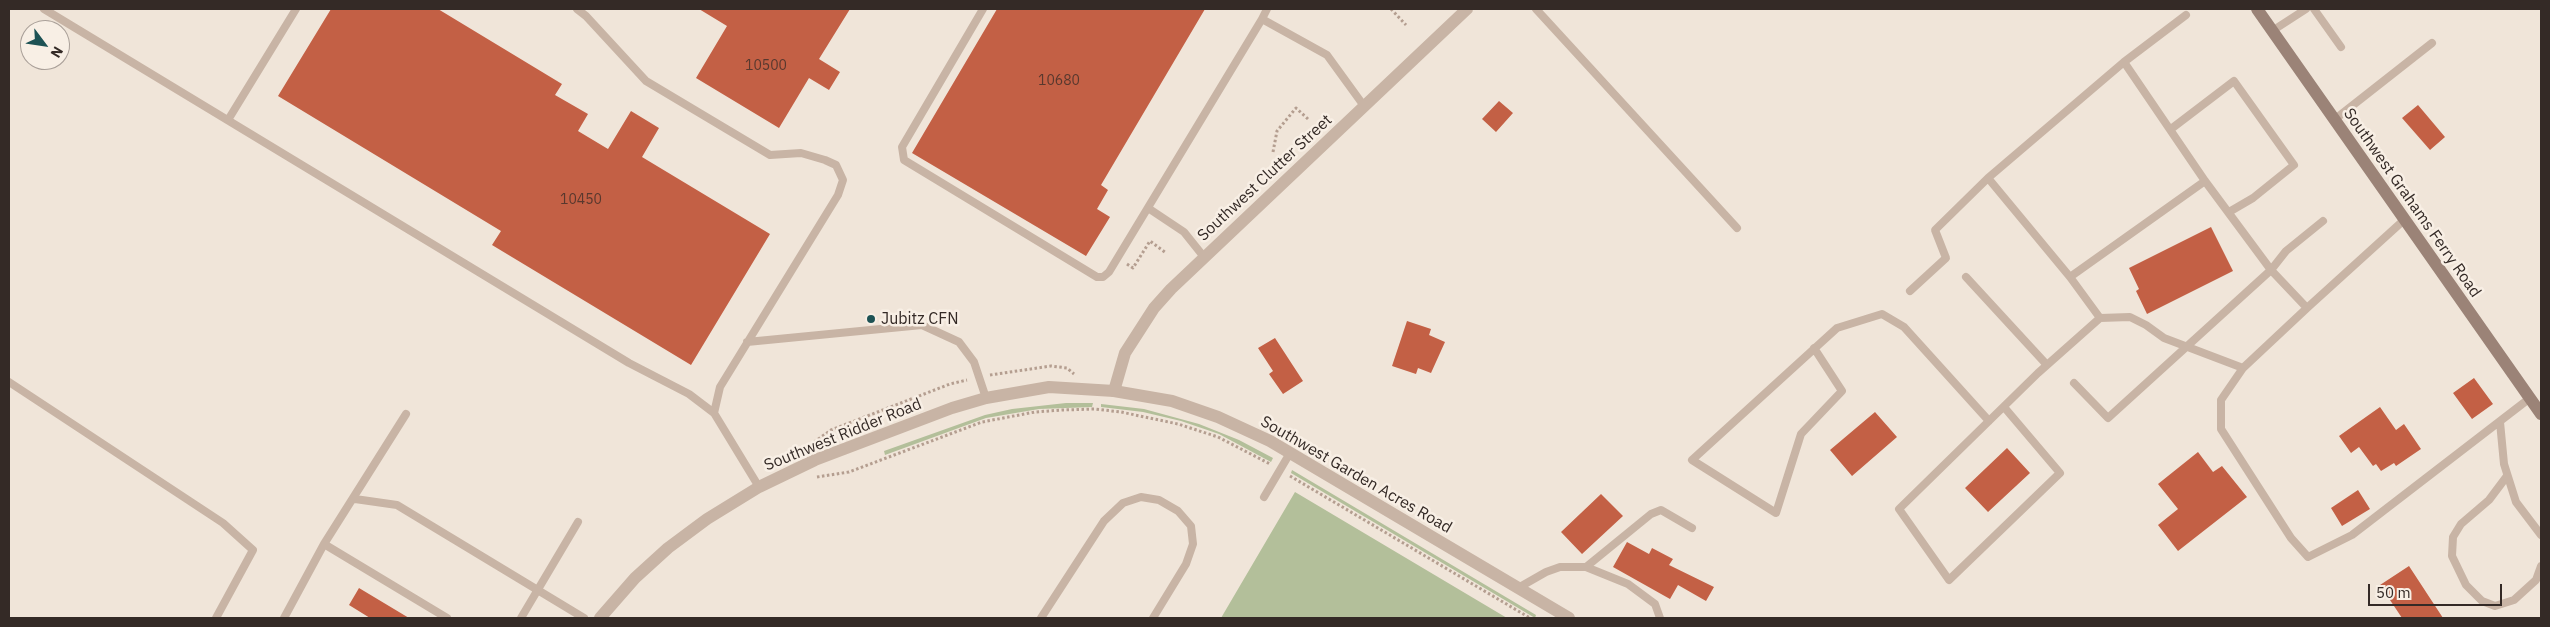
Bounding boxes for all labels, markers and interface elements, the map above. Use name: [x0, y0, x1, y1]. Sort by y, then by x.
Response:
north arrow: [20, 20, 70, 70]
text: N: [47, 43, 67, 61]
house number: 10500: [745, 58, 787, 74]
house number: 10680: [1038, 73, 1080, 89]
street label: Southwest Grahams Ferry Road: [2339, 105, 2485, 301]
street label: Southwest Clutter Street: [1194, 111, 1336, 245]
house number: 10450: [560, 192, 602, 208]
place label: Jubitz CFN: [881, 309, 959, 329]
marker: Jubitz CFN: [865, 313, 877, 325]
street label: Southwest Ridder Road: [761, 395, 925, 475]
street label: Southwest Garden Acres Road: [1257, 412, 1455, 538]
scale bar: [2370, 574, 2504, 606]
text: 50 m: [2376, 583, 2411, 602]

